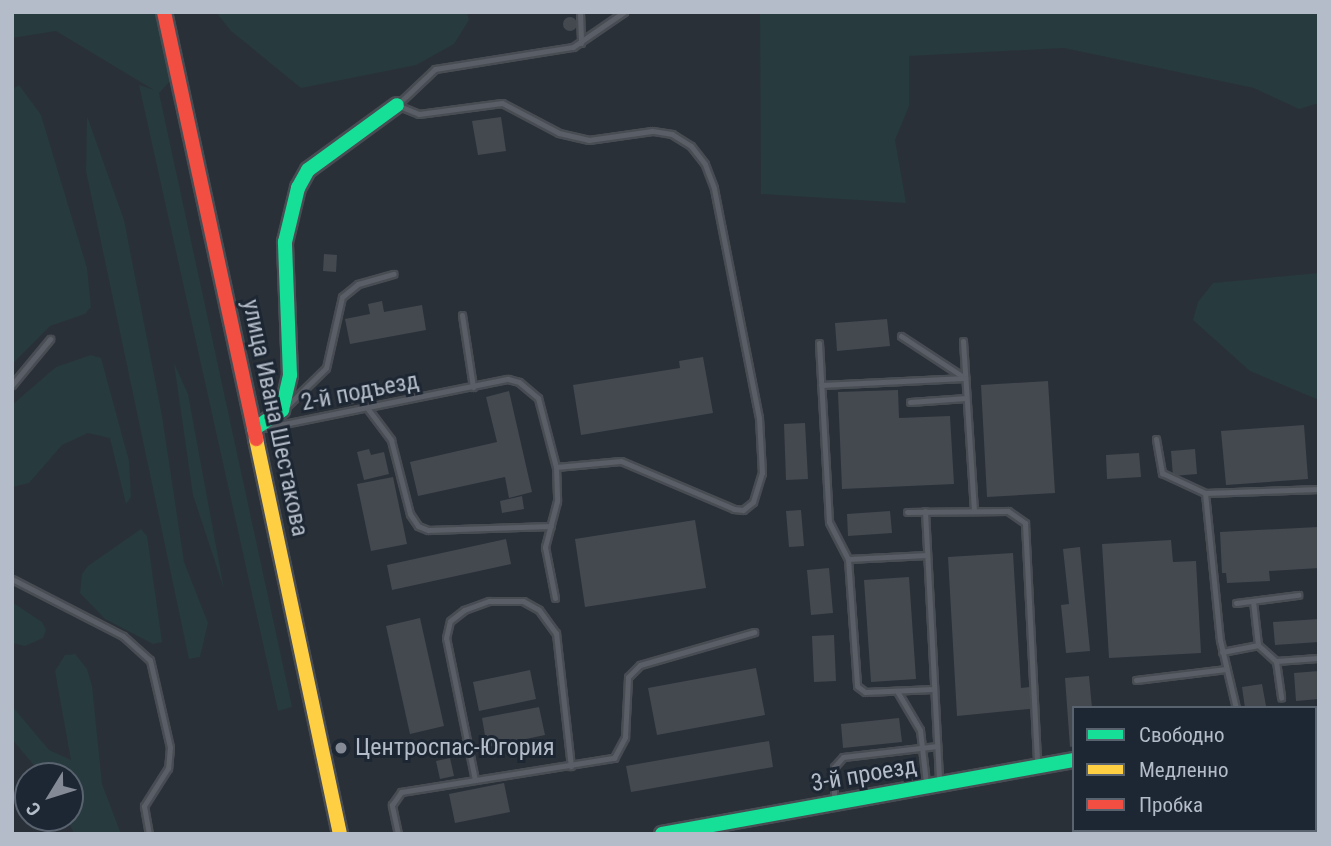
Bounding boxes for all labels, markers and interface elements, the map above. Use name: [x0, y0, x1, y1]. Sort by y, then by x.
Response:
street label: улица Ивана Шестакова: [236, 297, 314, 539]
street label: 2-й подъезд: [299, 366, 421, 418]
legend: [1072, 706, 1317, 832]
text: Свободно: [1139, 723, 1225, 747]
place label: Центроспас-Югория: [355, 734, 554, 762]
marker: Центроспас-Югория: [333, 740, 349, 756]
street label: 3-й проезд: [809, 752, 919, 798]
text: Медленно: [1139, 758, 1228, 782]
north arrow: [14, 762, 84, 832]
text: Пробка: [1139, 793, 1203, 817]
text: С: [21, 798, 46, 820]

